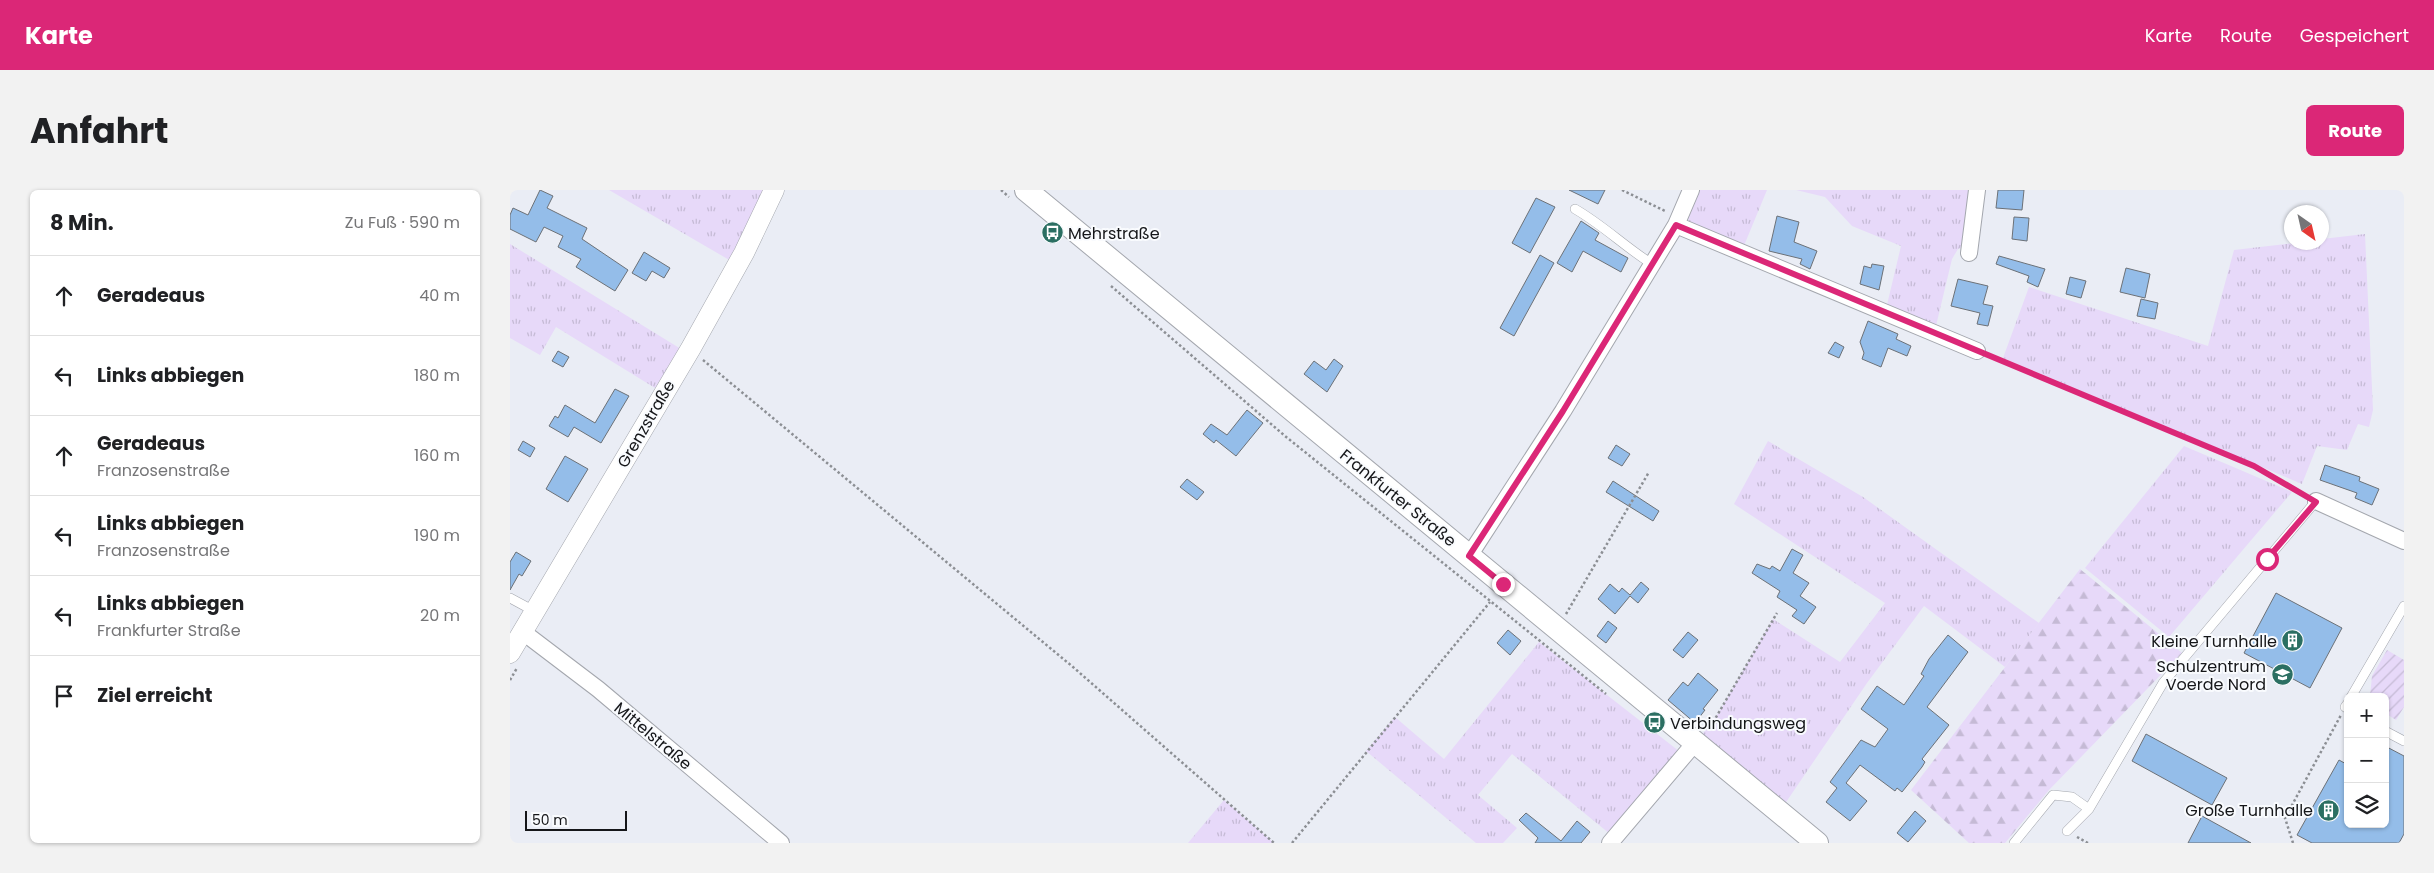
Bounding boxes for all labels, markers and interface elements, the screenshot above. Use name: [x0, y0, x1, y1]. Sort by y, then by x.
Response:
text: Karte: [25, 19, 93, 52]
text: Karte: [2145, 23, 2192, 48]
text: Route: [2220, 23, 2272, 48]
text: Gespeichert: [2300, 23, 2409, 48]
button: Route: [2306, 105, 2404, 156]
text: Anfahrt: [30, 106, 169, 155]
north arrow: [2284, 205, 2329, 250]
text: 8 Min.: [50, 208, 114, 237]
text: Zu Fuß · 590 m: [345, 211, 460, 234]
bus stop icon: Mehrstraße: [1040, 221, 1064, 245]
place label: Mehrstraße: [1068, 222, 1160, 245]
icon: ahead: [50, 282, 78, 310]
text: Geradeaus: [97, 282, 205, 309]
text: 40 m: [419, 284, 460, 307]
icon: left: [50, 362, 78, 390]
text: Links abbiegen: [97, 362, 244, 389]
text: 180 m: [414, 364, 460, 387]
street label: Grenzstraße: [612, 376, 680, 472]
text: Geradeaus: [97, 430, 205, 457]
icon: ahead: [50, 442, 78, 470]
text: 160 m: [414, 444, 460, 467]
street label: Frankfurter Straße: [1335, 444, 1461, 552]
text: Franzosenstraße: [97, 459, 230, 482]
text: Links abbiegen: [97, 510, 244, 537]
icon: left: [50, 522, 78, 550]
text: 190 m: [414, 524, 460, 547]
text: Franzosenstraße: [97, 539, 230, 562]
route start: [2256, 548, 2279, 571]
route end: [1492, 573, 1515, 596]
text: Links abbiegen: [97, 590, 244, 617]
icon: left: [50, 602, 78, 630]
text: 20 m: [420, 604, 460, 627]
text: Frankfurter Straße: [97, 619, 241, 642]
building icon: Kleine Turnhalle: [2281, 629, 2305, 653]
place label: Kleine Turnhalle: [2151, 630, 2277, 653]
place label: Schulzentrum Voerde Nord: [2157, 655, 2266, 696]
school or university icon: Schulzentrum Voerde Nord: [2270, 663, 2294, 687]
icon: arrive: [50, 682, 78, 710]
text: Ziel erreicht: [97, 682, 213, 709]
map controls: [2344, 693, 2389, 828]
button: +: [2344, 693, 2389, 738]
street label: Mittelstraße: [609, 697, 697, 775]
bus stop icon: Verbindungsweg: [1642, 711, 1666, 735]
place label: Verbindungsweg: [1670, 712, 1806, 735]
button: −: [2344, 738, 2389, 783]
button: layers: [2344, 783, 2389, 828]
building icon: Große Turnhalle: [2317, 798, 2341, 822]
place label: Große Turnhalle: [2185, 799, 2313, 822]
scale bar: [525, 808, 628, 831]
text: 50 m: [532, 810, 568, 830]

